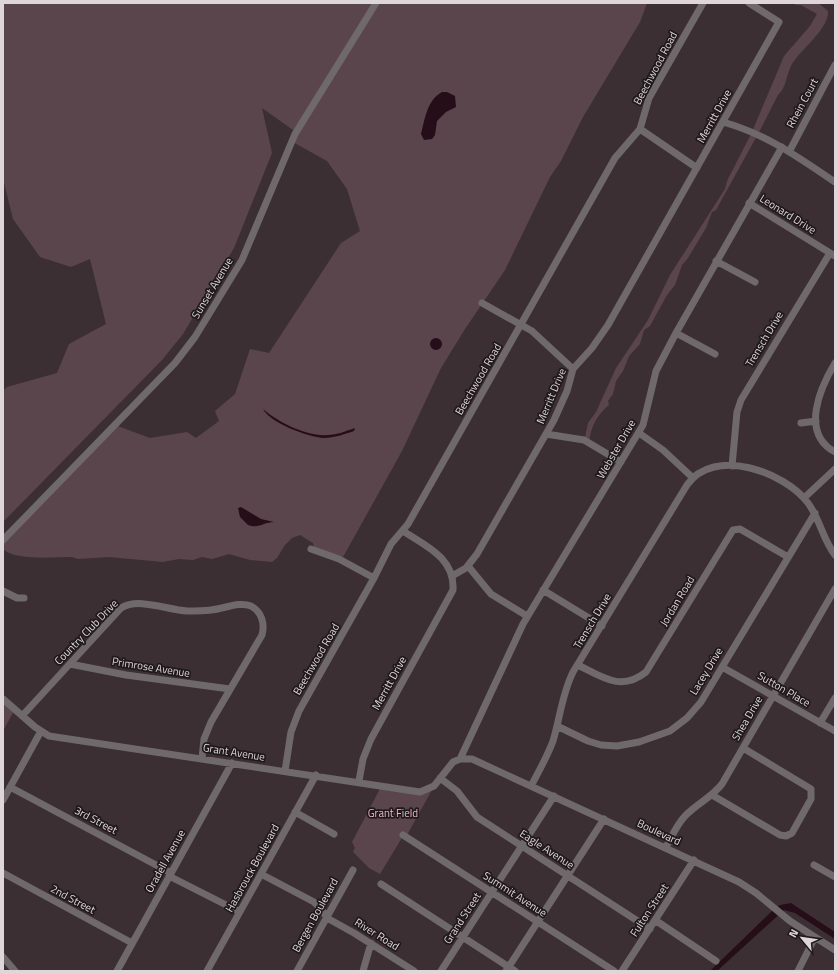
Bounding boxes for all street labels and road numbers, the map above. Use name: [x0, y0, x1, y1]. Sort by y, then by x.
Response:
street label: Beechwood Road: [629, 29, 681, 107]
street label: Rhein Court: [782, 75, 822, 131]
street label: Merritt Drive: [693, 86, 736, 146]
street label: Leonard Drive: [757, 190, 820, 238]
street label: Sunset Avenue: [187, 254, 237, 322]
street label: Trensch Drive: [741, 308, 787, 370]
street label: Beechwood Road: [451, 340, 505, 418]
street label: Merritt Drive: [532, 365, 570, 426]
street label: Webster Drive: [593, 416, 640, 481]
street label: Jordan Road: [656, 573, 698, 629]
street label: Trensch Drive: [569, 590, 615, 652]
street label: Country Club Drive: [51, 595, 122, 668]
street label: Beechwood Road: [289, 620, 343, 698]
street label: Lacey Drive: [686, 644, 727, 698]
street label: Primrose Avenue: [111, 653, 192, 681]
street label: Merritt Drive: [368, 653, 411, 713]
street label: Sutton Place: [755, 667, 814, 711]
street label: Shea Drive: [728, 692, 767, 743]
street label: Grant Avenue: [202, 739, 267, 765]
street label: 3rd Street: [72, 802, 120, 838]
street label: Boulevard: [634, 815, 684, 849]
street label: Hasbrouck Boulevard: [221, 821, 283, 915]
street label: Eagle Avenue: [517, 825, 578, 873]
street label: Oradell Avenue: [141, 826, 189, 895]
street label: Summit Avenue: [480, 867, 550, 921]
street label: Bergen Boulevard: [288, 875, 342, 955]
street label: Fulton Street: [626, 880, 672, 940]
street label: 2nd Street: [48, 881, 98, 918]
street label: Grand Street: [439, 889, 485, 947]
street label: River Road: [352, 914, 403, 954]

